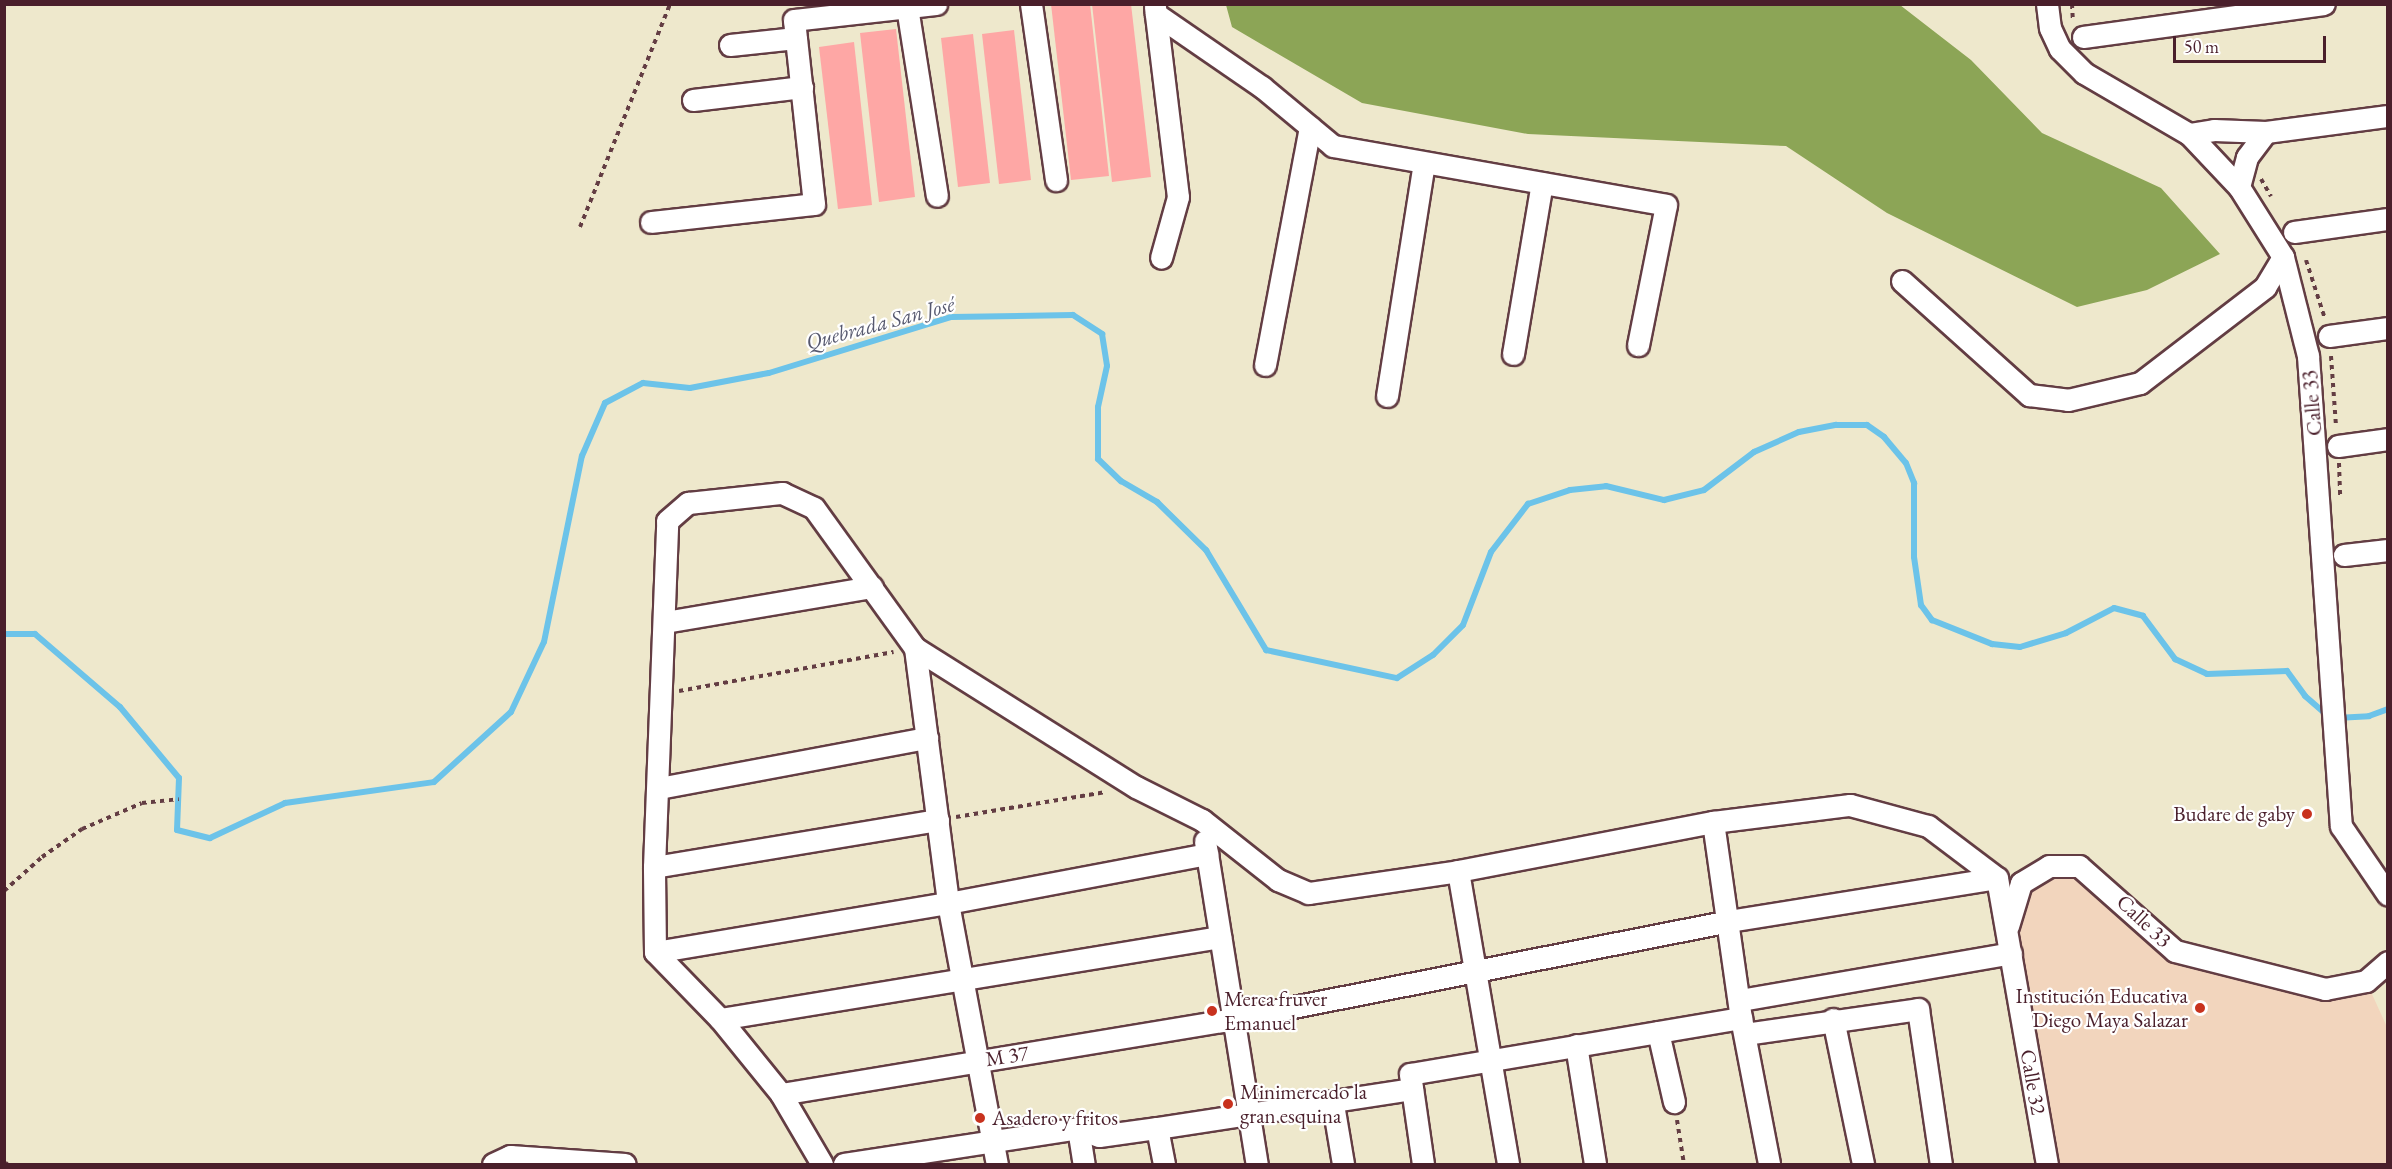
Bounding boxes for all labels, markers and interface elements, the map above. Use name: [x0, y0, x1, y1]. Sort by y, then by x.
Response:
scale bar: [2176, 24, 2329, 62]
text: 50 m: [2184, 35, 2219, 58]
water label: Quebrada San José: [803, 290, 957, 356]
street label: Calle 33: [2297, 369, 2327, 437]
place label: Budare de gaby: [2173, 801, 2295, 827]
marker: Budare de gaby: [2300, 807, 2314, 821]
street label: Calle 33: [2111, 889, 2177, 953]
place label: Institución Educativa Diego Maya Salazar: [2016, 983, 2188, 1033]
place label: Merca fruver Emanuel: [1224, 986, 1327, 1036]
marker: Institución Educativa Diego Maya Salazar: [2193, 1001, 2207, 1015]
marker: Merca fruver Emanuel: [1205, 1004, 1219, 1018]
street label: M 37: [984, 1040, 1030, 1072]
street label: Calle 32: [2015, 1047, 2051, 1117]
place label: Minimercado la gran esquina: [1240, 1079, 1367, 1129]
marker: Minimercado la gran esquina: [1221, 1097, 1235, 1111]
place label: Asadero y fritos: [992, 1105, 1118, 1131]
marker: Asadero y fritos: [973, 1111, 987, 1125]

